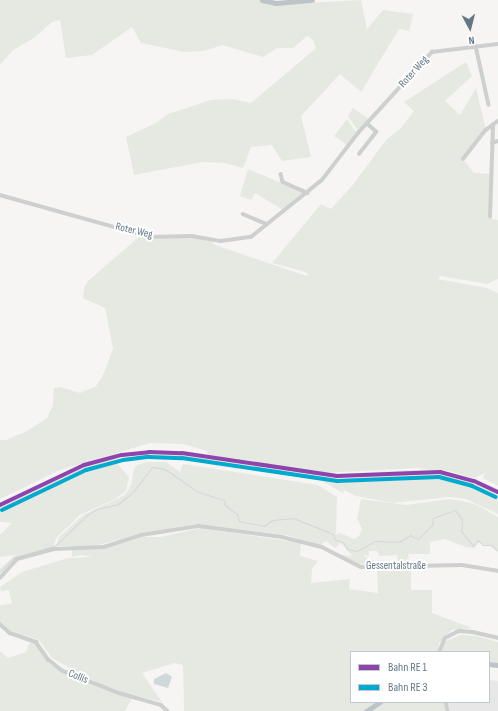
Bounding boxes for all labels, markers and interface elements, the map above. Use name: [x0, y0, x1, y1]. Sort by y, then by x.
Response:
north arrow: [450, 8, 490, 48]
text: N: [468, 34, 475, 47]
street label: Roter Weg: [396, 54, 432, 90]
street label: Roter Weg: [114, 220, 154, 242]
street label: Gessentalstraße: [366, 559, 426, 573]
legend: [350, 651, 490, 703]
text: Bahn RE 1: [388, 660, 427, 675]
street label: Collis: [66, 667, 90, 687]
text: Bahn RE 3: [388, 680, 428, 695]

